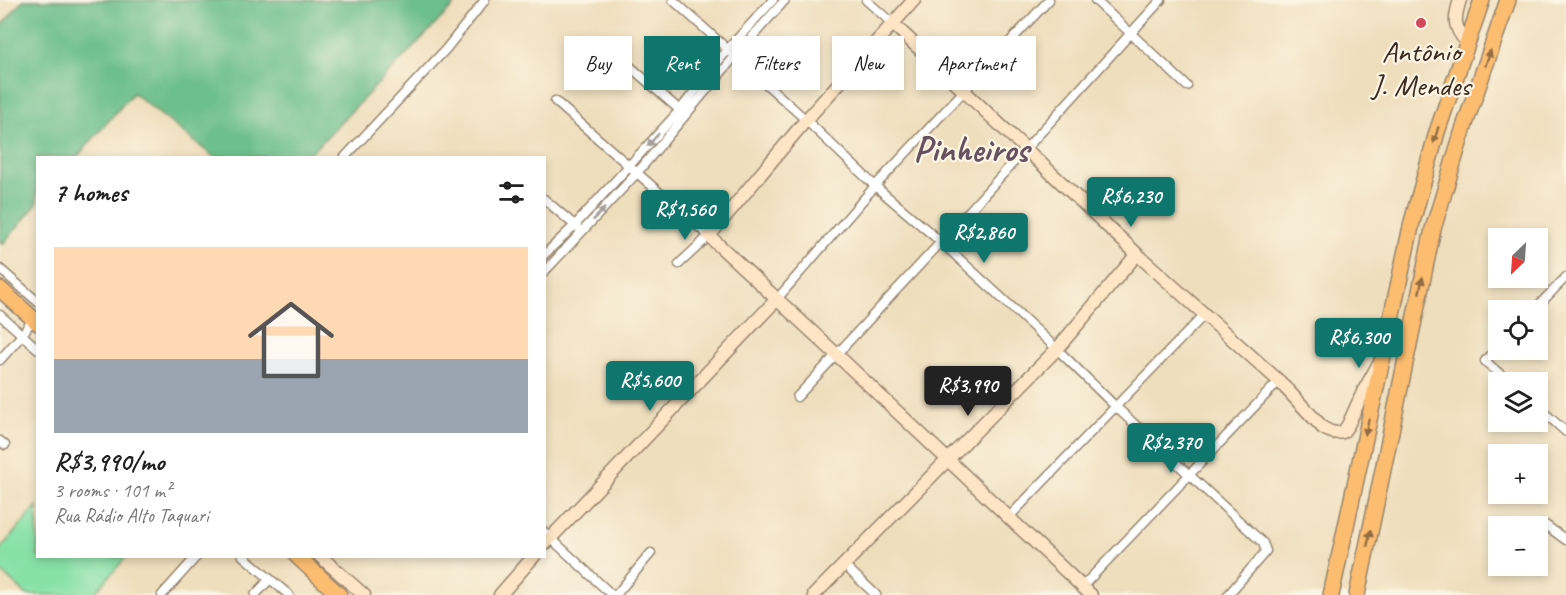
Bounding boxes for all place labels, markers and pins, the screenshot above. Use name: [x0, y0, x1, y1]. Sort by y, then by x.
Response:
marker: Antônio J. Mendes: [1414, 16, 1428, 30]
place label: Antônio J. Mendes: [1370, 32, 1473, 104]
pin: R$6,230: [1076, 177, 1186, 228]
pin: R$1,560: [630, 190, 740, 241]
pin: R$2,860: [929, 213, 1039, 264]
pin: R$6,300: [1304, 318, 1414, 369]
pin: R$5,600: [595, 361, 705, 412]
pin: R$3,990: [913, 366, 1023, 417]
pin: R$2,370: [1116, 423, 1226, 474]

